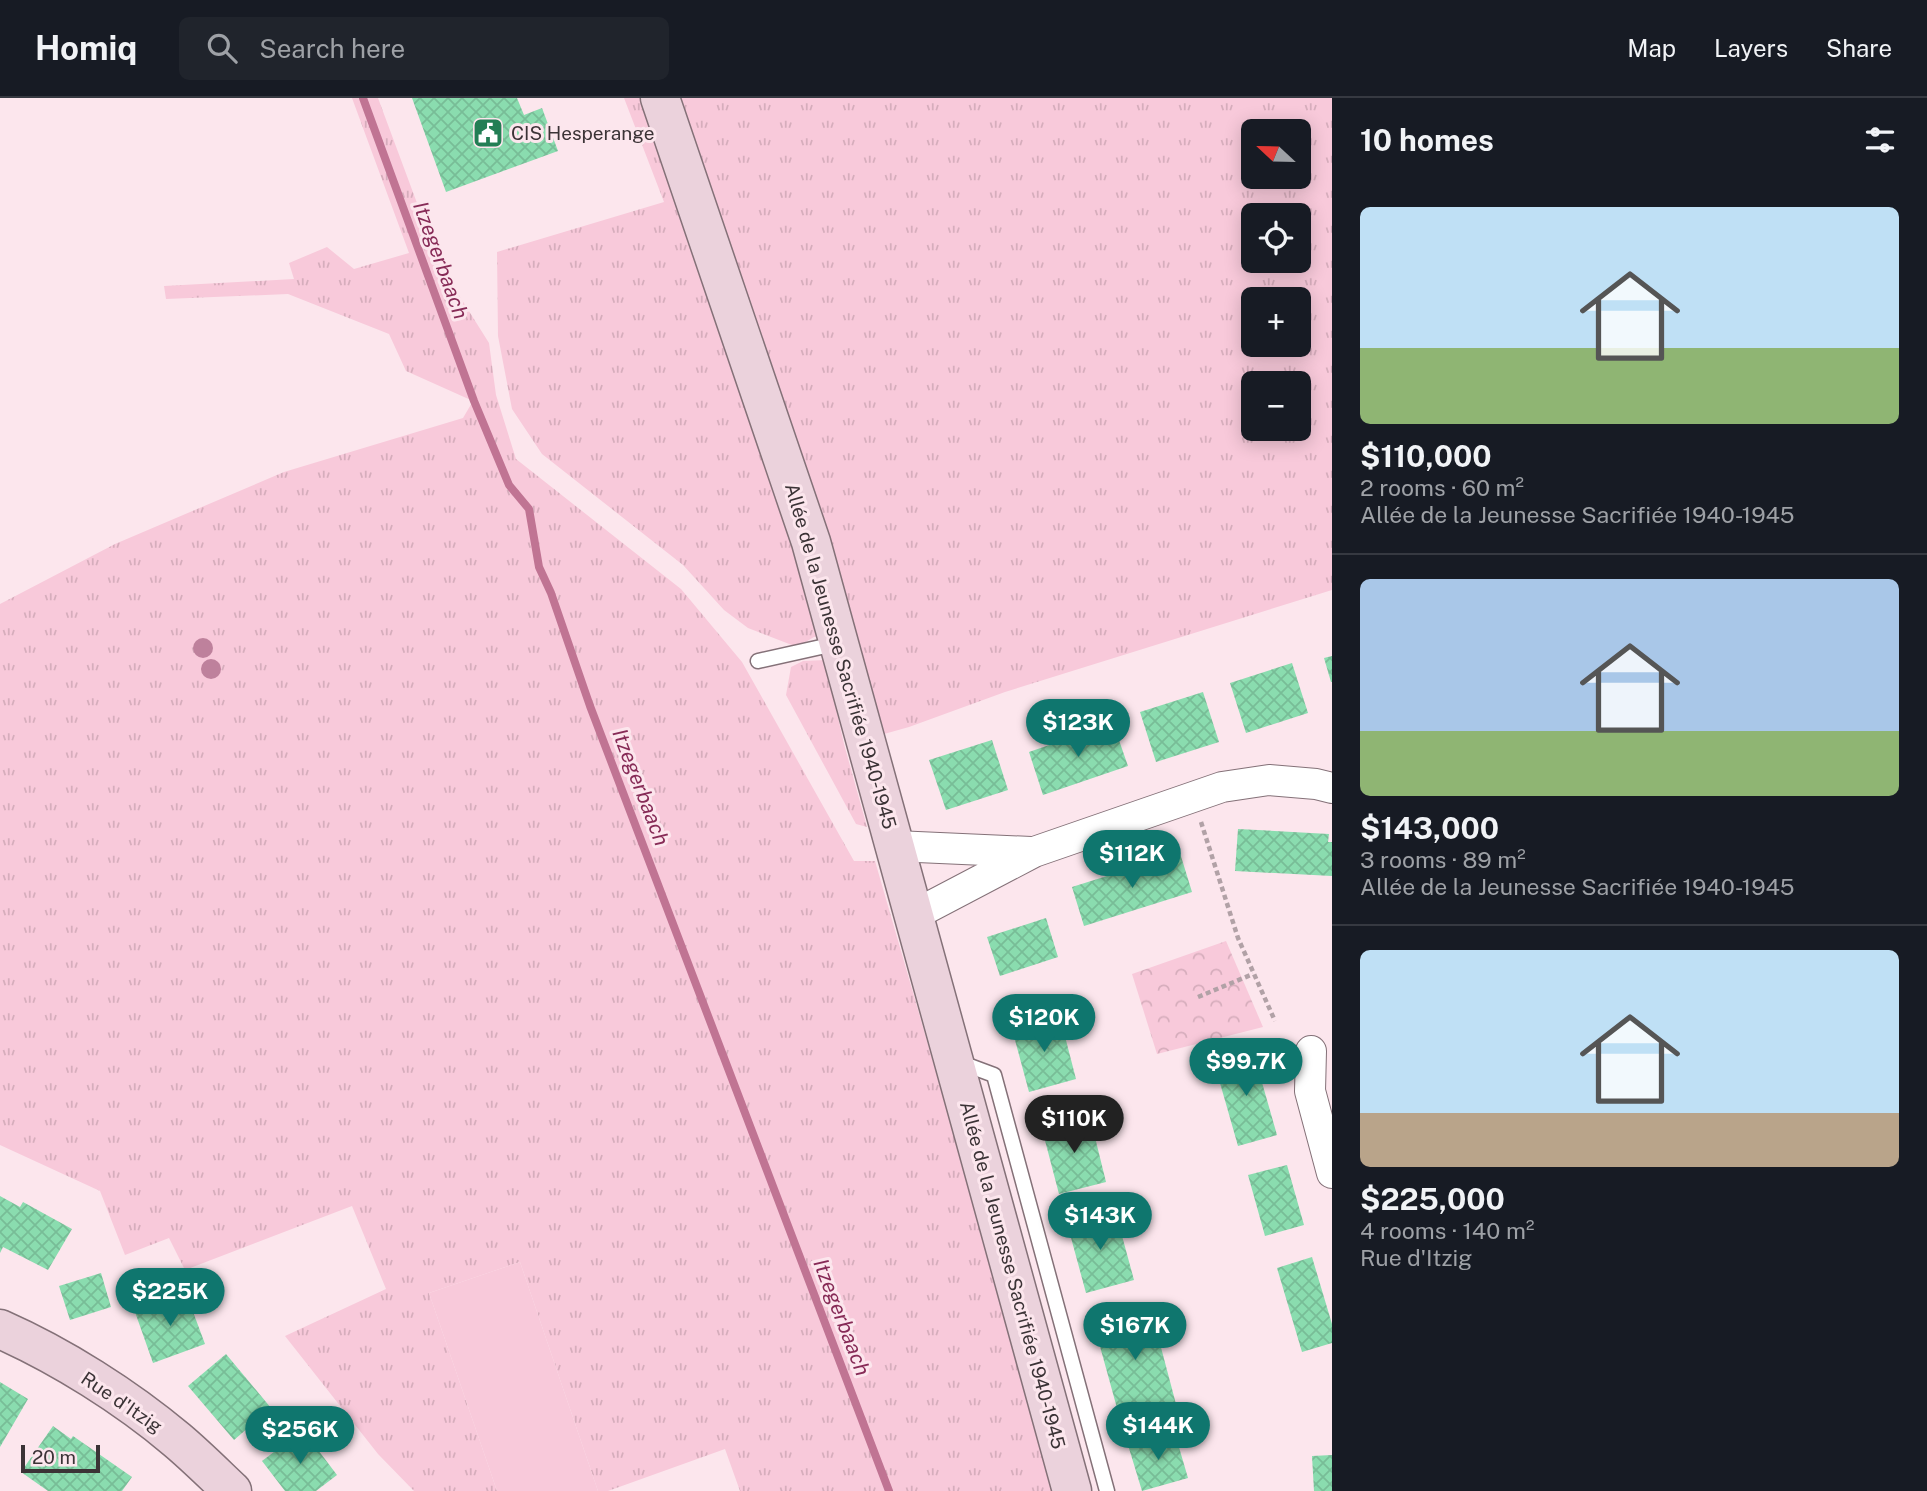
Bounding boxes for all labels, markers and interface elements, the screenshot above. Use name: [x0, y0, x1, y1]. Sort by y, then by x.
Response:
search box: [179, 17, 669, 80]
text: Homiq: [35, 29, 137, 67]
icon: search: [203, 29, 241, 67]
text: Search here: [259, 33, 405, 64]
text: Map: [1627, 34, 1676, 62]
text: Layers: [1714, 34, 1788, 62]
text: Share: [1826, 34, 1892, 62]
public building icon: CIS Hesperange: [471, 116, 505, 150]
north arrow: [1241, 119, 1311, 189]
map controls: [1241, 119, 1311, 441]
icon: filters: [1861, 121, 1899, 159]
place label: CIS Hesperange: [511, 122, 654, 144]
text: 10 homes: [1360, 122, 1494, 158]
water label: Itzegerbaach: [408, 198, 474, 322]
button: locate: [1241, 203, 1311, 273]
icon: home: [1567, 253, 1693, 379]
button: +: [1241, 287, 1311, 357]
button: −: [1241, 371, 1311, 441]
text: $110,000: [1360, 438, 1492, 474]
text: 2 rooms · 60 m²: [1360, 474, 1524, 501]
street label: Allée de la Jeunesse Sacrifiée 1940-1945: [781, 480, 901, 832]
text: Allée de la Jeunesse Sacrifiée 1940-1945: [1360, 501, 1794, 528]
icon: home: [1567, 625, 1693, 751]
pin: $123K: [1029, 700, 1127, 759]
text: $123K: [1042, 708, 1114, 735]
water label: Itzegerbaach: [607, 725, 675, 849]
text: $143,000: [1360, 810, 1499, 846]
pin: $112K: [1083, 830, 1181, 890]
text: $112K: [1099, 839, 1165, 866]
text: 3 rooms · 89 m²: [1360, 846, 1526, 873]
text: Allée de la Jeunesse Sacrifiée 1940-1945: [1360, 873, 1794, 900]
pin: $120K: [995, 995, 1093, 1054]
icon: home: [1567, 996, 1693, 1122]
text: $120K: [1008, 1003, 1080, 1030]
pin: $99.7K: [1189, 1038, 1303, 1098]
text: $99.7K: [1205, 1047, 1287, 1074]
pin: $110K: [1025, 1096, 1123, 1155]
street label: Allée de la Jeunesse Sacrifiée 1940-1945: [956, 1099, 1070, 1451]
text: $110K: [1041, 1104, 1107, 1131]
text: $225,000: [1360, 1181, 1505, 1217]
pin: $143K: [1051, 1192, 1149, 1252]
text: $143K: [1064, 1201, 1136, 1228]
text: 4 rooms · 140 m²: [1360, 1217, 1534, 1244]
text: Rue d'Itzig: [1360, 1244, 1472, 1271]
water label: Itzegerbaach: [808, 1255, 876, 1379]
pin: $225K: [121, 1268, 219, 1328]
text: $225K: [132, 1277, 208, 1304]
pin: $167K: [1086, 1302, 1184, 1362]
text: $167K: [1099, 1311, 1171, 1338]
street label: Rue d'Itzig: [77, 1367, 167, 1437]
pin: $144K: [1109, 1402, 1207, 1462]
pin: $256K: [251, 1406, 349, 1466]
text: $144K: [1122, 1411, 1194, 1438]
text: $256K: [261, 1415, 339, 1442]
scale bar: [21, 1442, 100, 1474]
text: 20 m: [32, 1446, 76, 1468]

